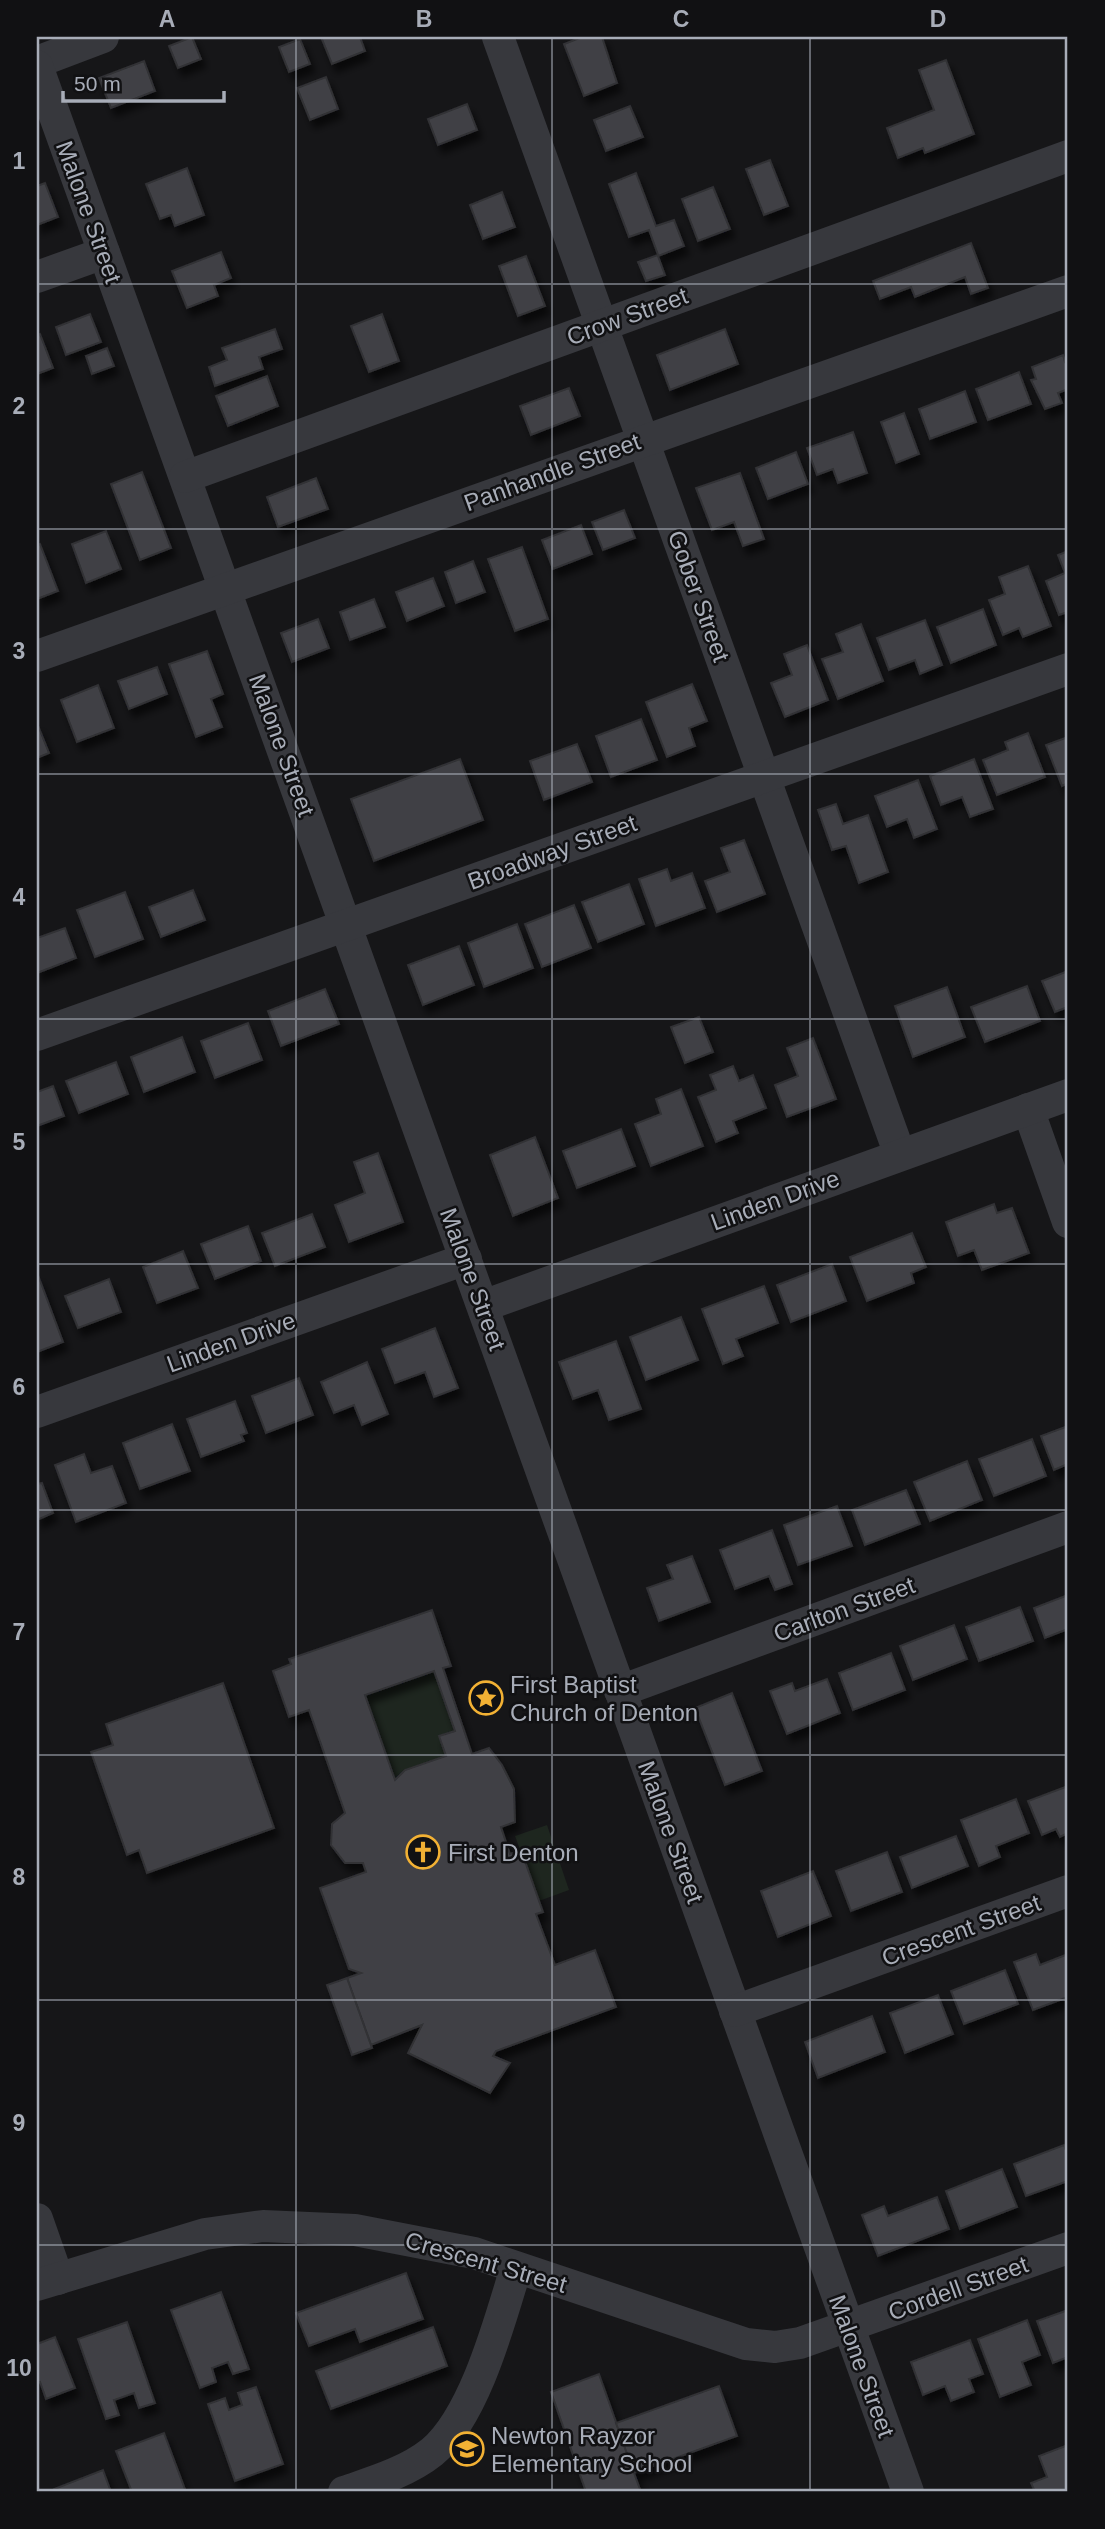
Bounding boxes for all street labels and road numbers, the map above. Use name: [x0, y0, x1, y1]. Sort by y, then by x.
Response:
street label: Malone Street: [51, 137, 127, 287]
street label: Crow Street: [563, 282, 691, 350]
street label: Panhandle Street: [460, 427, 644, 516]
street label: Gober Street: [663, 527, 735, 665]
street label: Malone Street: [244, 670, 320, 820]
street label: Broadway Street: [464, 809, 640, 895]
street label: Linden Drive: [707, 1164, 843, 1236]
street label: Malone Street: [435, 1204, 511, 1354]
street label: Linden Drive: [163, 1306, 299, 1378]
street label: Carlton Street: [770, 1571, 918, 1647]
street label: Malone Street: [633, 1757, 709, 1907]
street label: Crescent Street: [878, 1889, 1044, 1971]
street label: Crescent Street: [402, 2226, 570, 2298]
street label: Cordell Street: [884, 2250, 1032, 2326]
street label: Malone Street: [824, 2291, 900, 2441]

